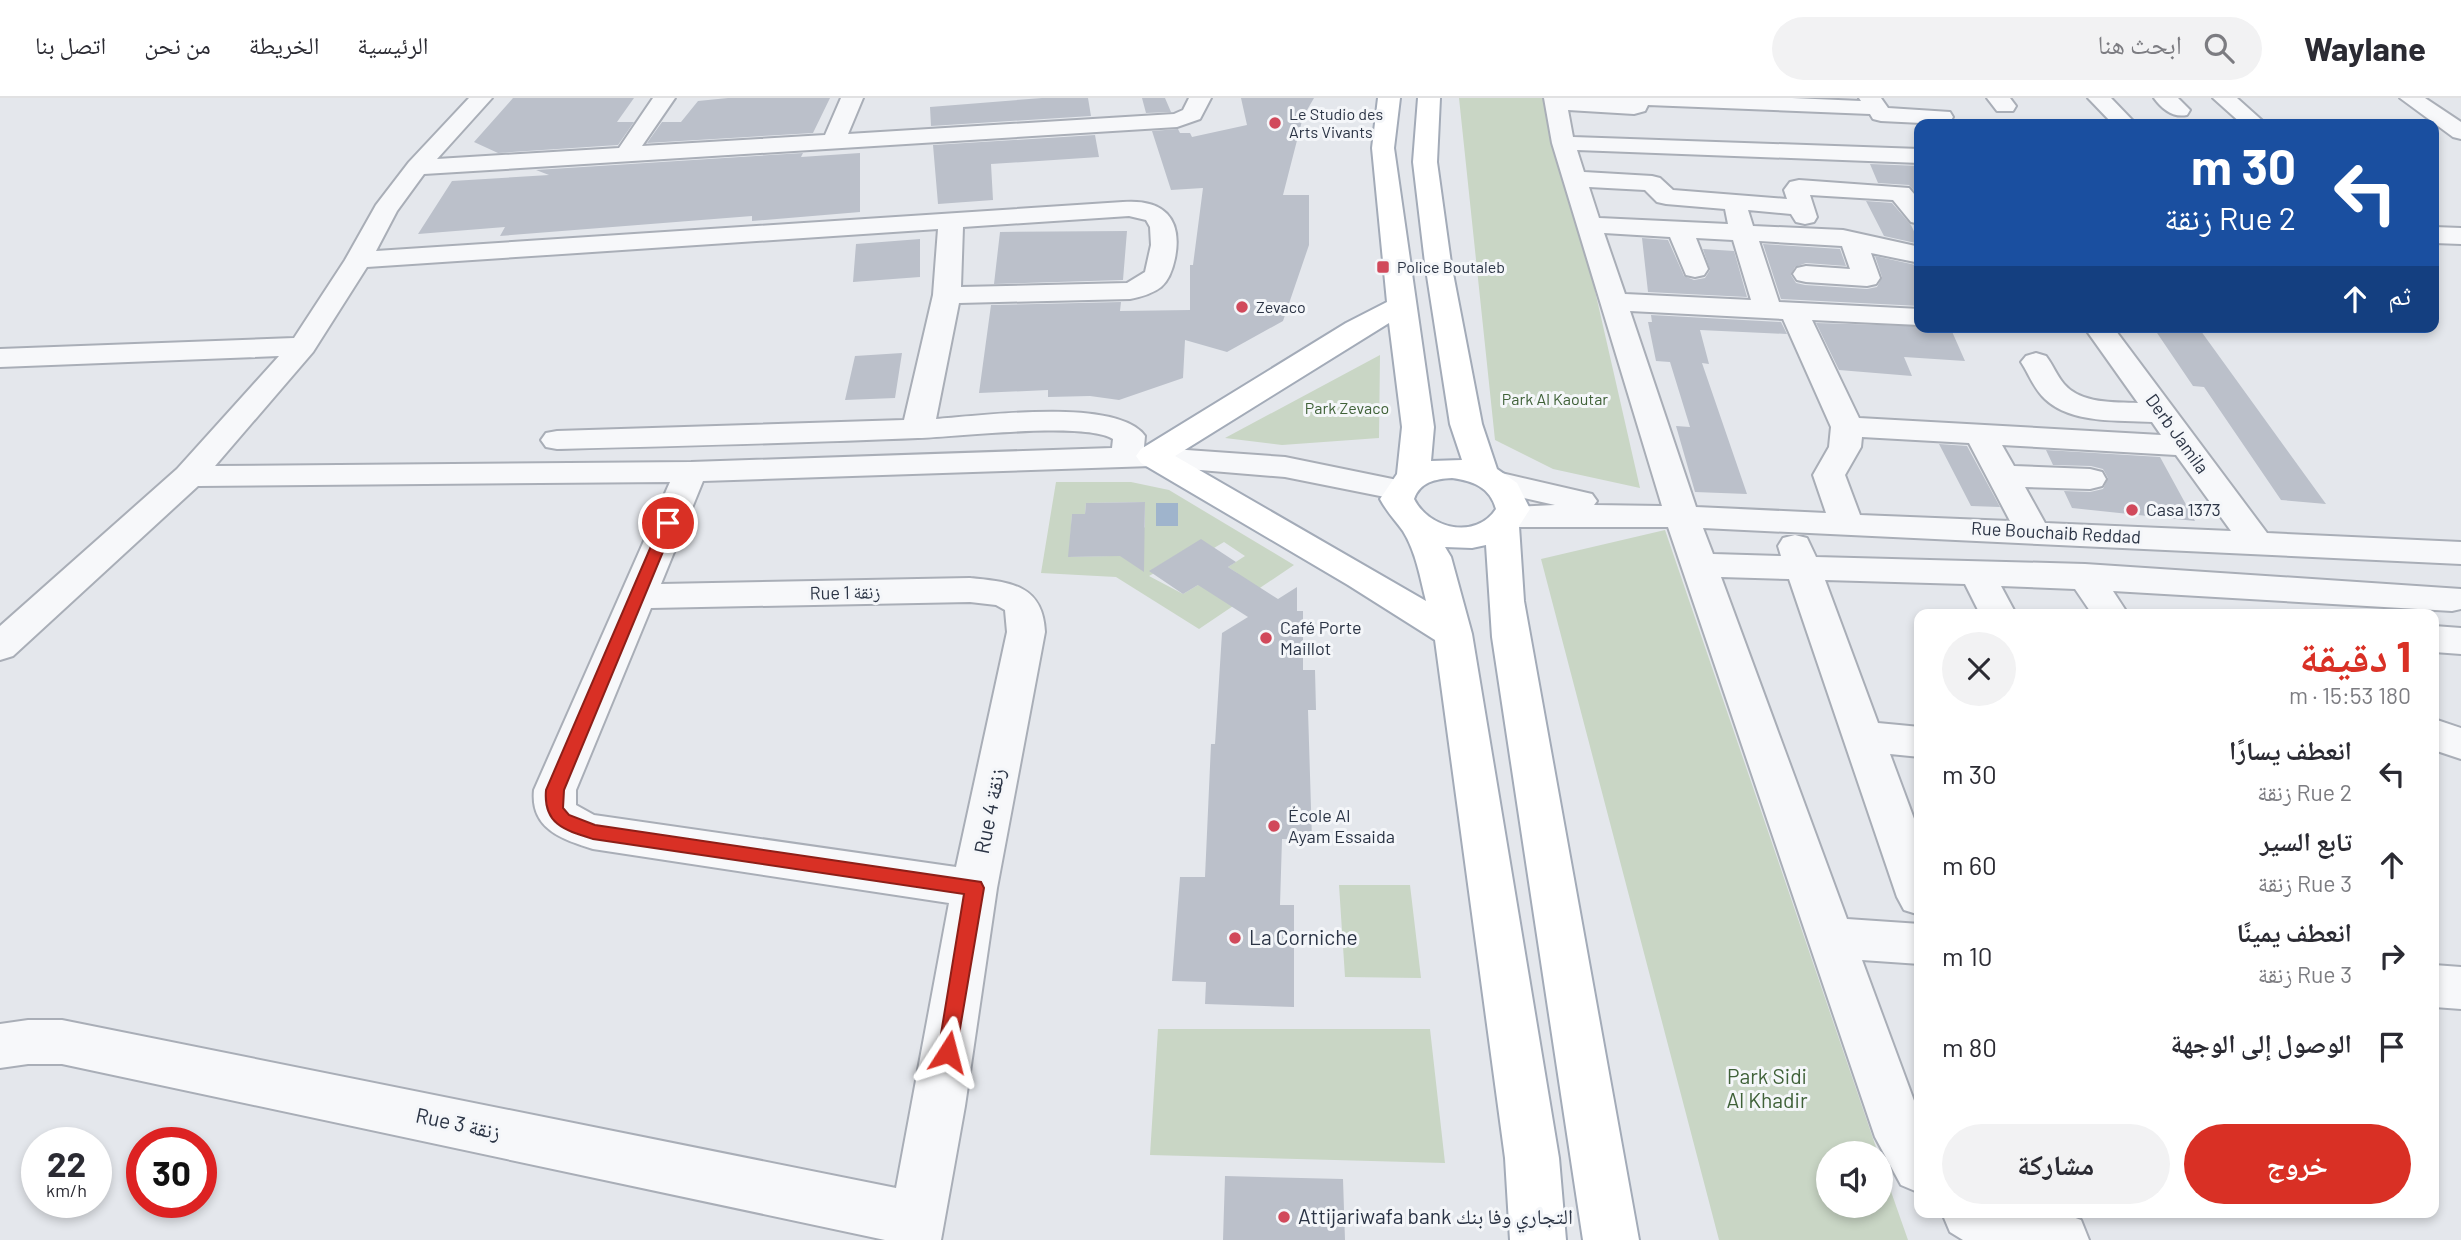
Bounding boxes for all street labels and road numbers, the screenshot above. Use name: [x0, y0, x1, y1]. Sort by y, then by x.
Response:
street label: Derb Jamila: [2142, 389, 2214, 478]
street label: Rue Bouchaib Reddad: [1971, 517, 2142, 547]
street label: Rue 1 زنقة: [809, 580, 881, 604]
street label: Rue 4 زنقة: [968, 766, 1009, 856]
street label: Rue 3 زنقة: [414, 1101, 503, 1144]

